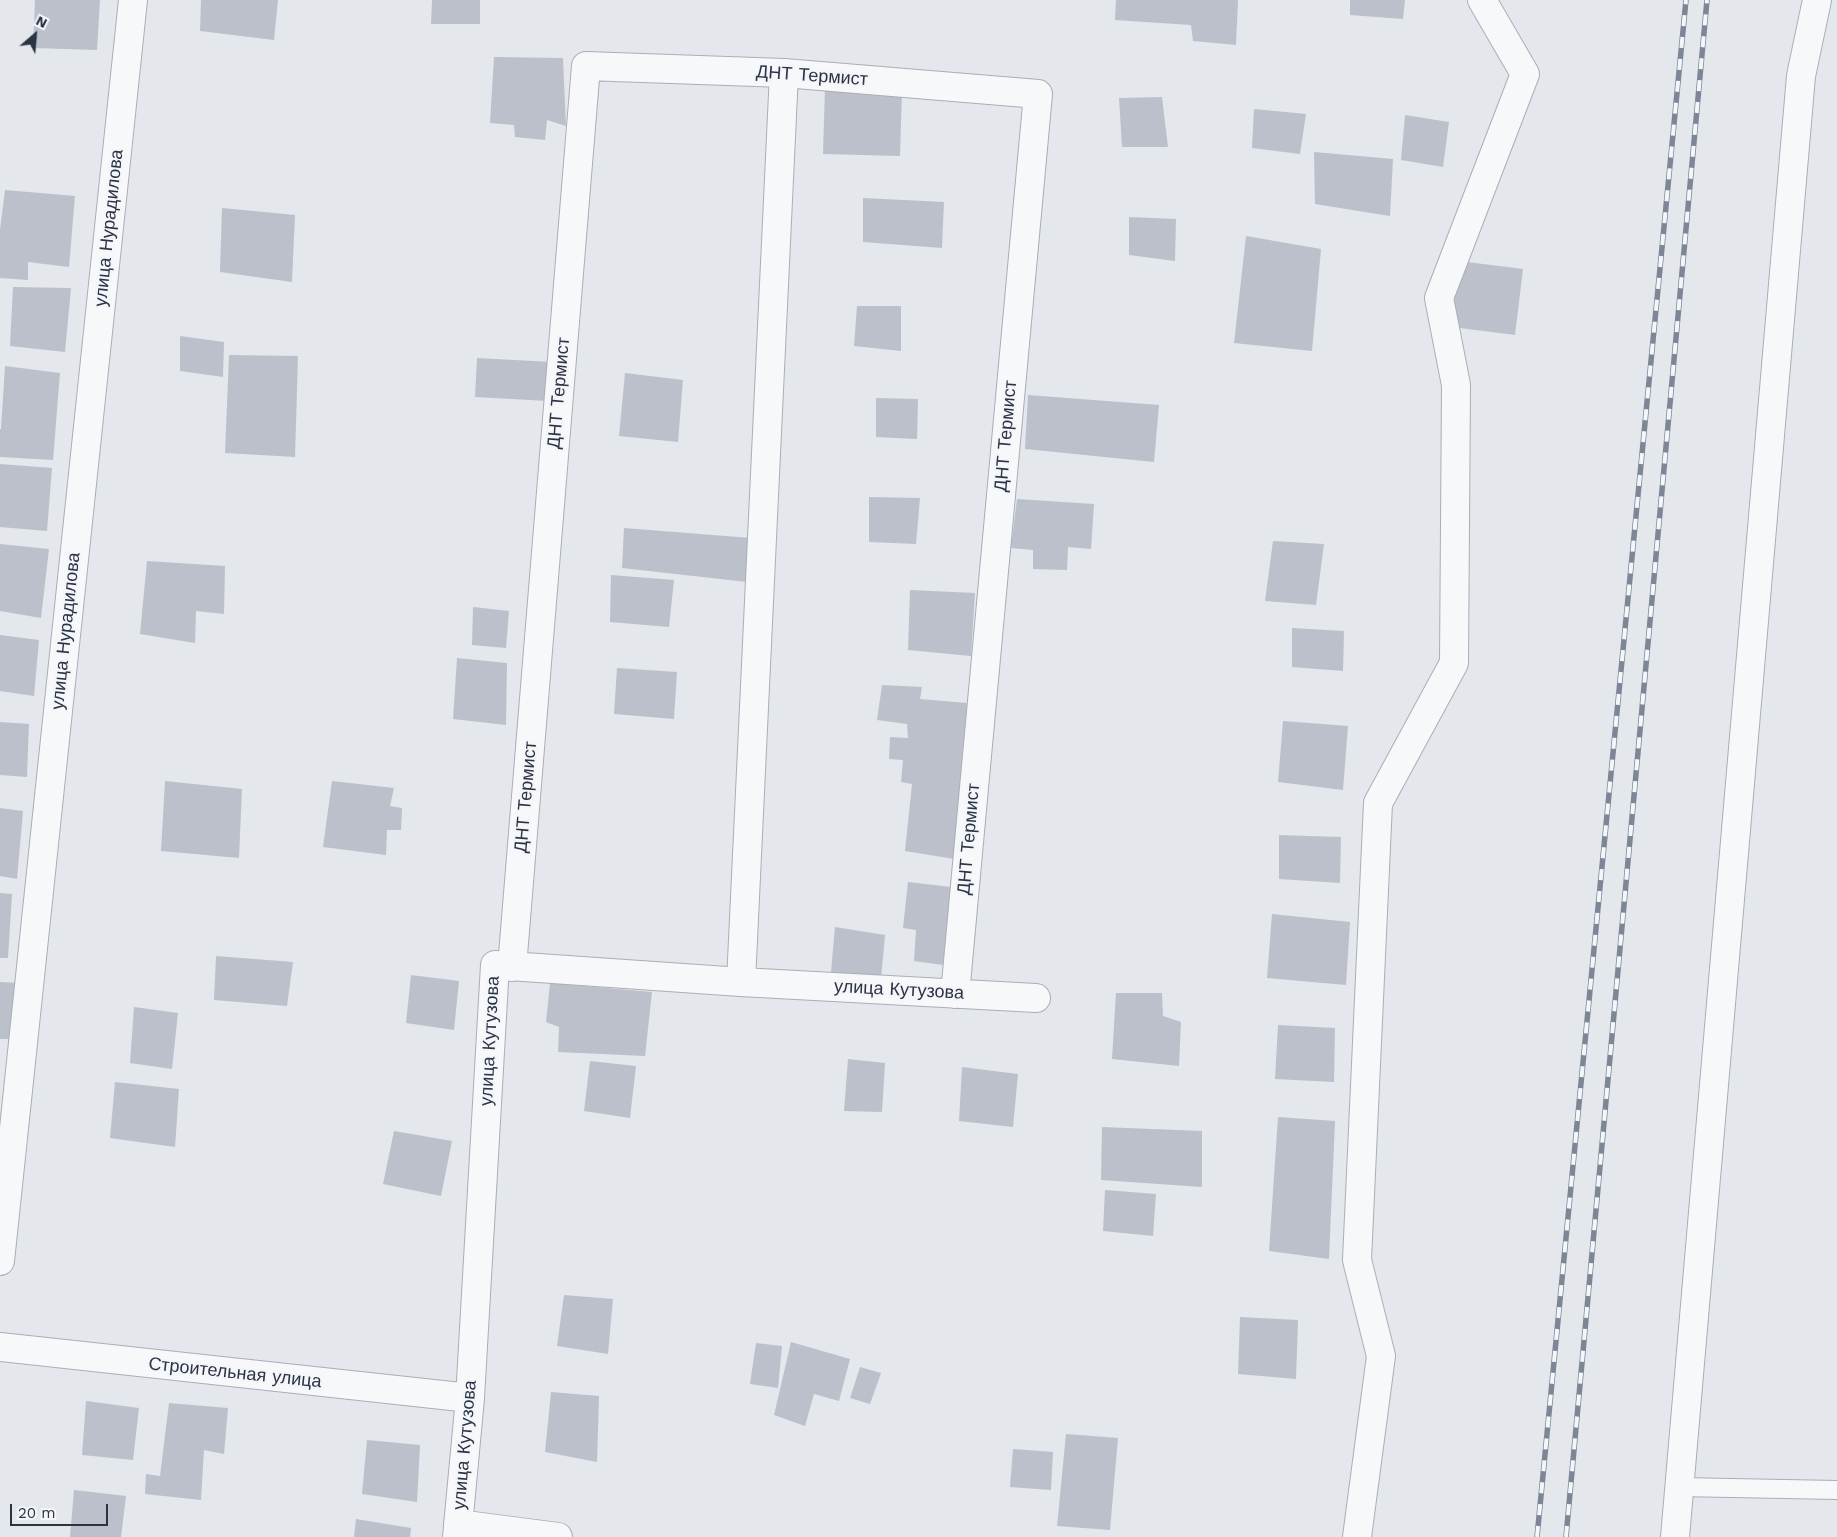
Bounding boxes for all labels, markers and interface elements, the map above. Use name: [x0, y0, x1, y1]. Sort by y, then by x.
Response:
north arrow: [10, 10, 60, 60]
text: N: [34, 12, 50, 31]
street label: ДНТ Термист: [755, 61, 869, 91]
street label: улица Нурадилова: [90, 148, 128, 308]
street label: ДНТ Термист: [543, 336, 575, 450]
street label: ДНТ Термист: [990, 379, 1022, 493]
street label: улица Нурадилова: [47, 551, 85, 711]
street label: ДНТ Термист: [510, 740, 542, 854]
street label: ДНТ Термист: [953, 782, 985, 896]
street label: улица Кутузова: [476, 976, 504, 1106]
street label: улица Кутузова: [834, 976, 964, 1004]
street label: Строительная улица: [147, 1353, 323, 1393]
street label: улица Кутузова: [449, 1379, 481, 1511]
scale bar: [12, 1494, 110, 1526]
text: 20 m: [18, 1504, 56, 1522]

